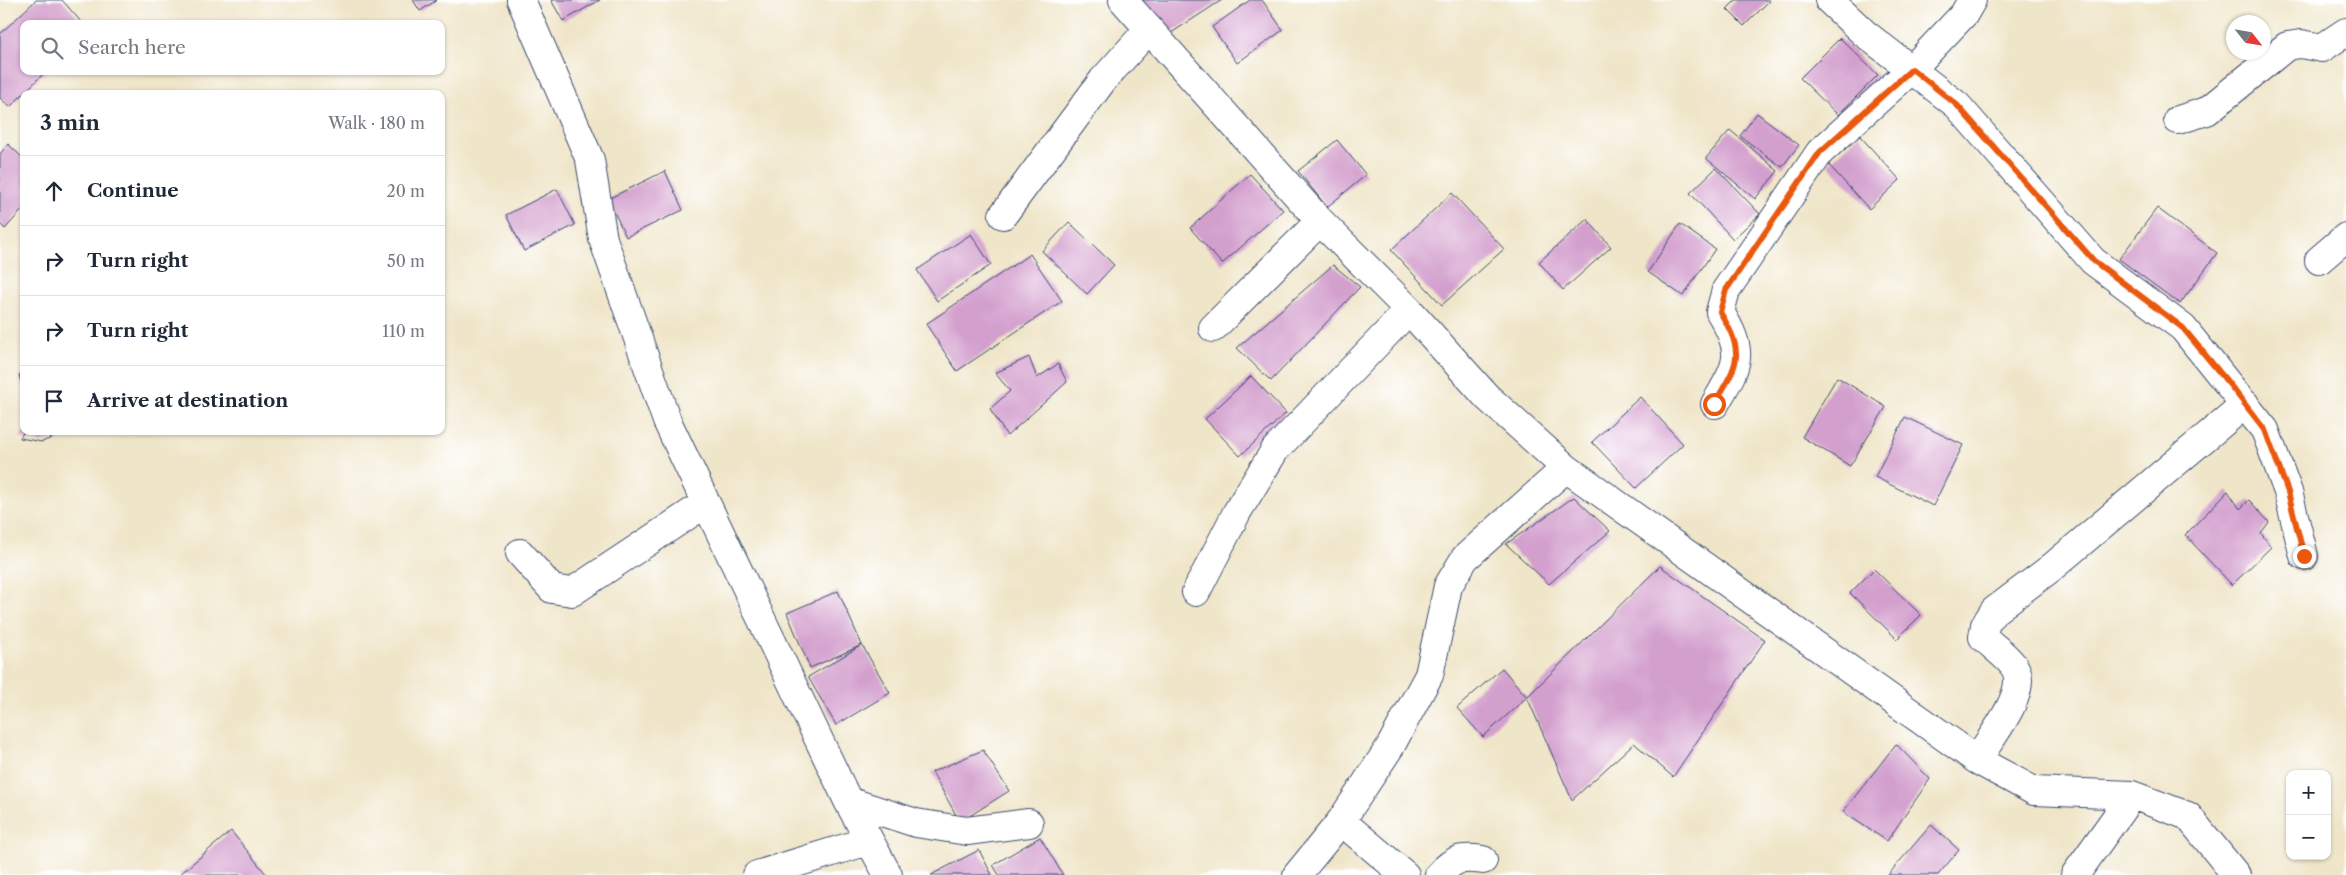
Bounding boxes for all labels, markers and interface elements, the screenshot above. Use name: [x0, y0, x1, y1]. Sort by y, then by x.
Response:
north arrow: [2226, 15, 2271, 60]
search box: [20, 20, 445, 75]
icon: search: [38, 34, 66, 62]
text: Search here: [78, 36, 186, 59]
text: 3 min: [40, 110, 100, 135]
text: Walk · 180 m: [328, 113, 425, 133]
icon: ahead: [40, 177, 68, 205]
text: Continue: [87, 179, 179, 202]
text: 20 m: [386, 181, 425, 201]
icon: right: [40, 247, 68, 275]
text: Turn right: [87, 249, 188, 272]
text: 50 m: [387, 251, 425, 271]
icon: right: [40, 317, 68, 345]
text: Turn right: [87, 319, 188, 342]
text: 110 m: [382, 321, 425, 341]
icon: arrive: [40, 387, 68, 415]
text: Arrive at destination: [87, 389, 288, 412]
route start: [1703, 393, 1726, 416]
route end: [2293, 545, 2316, 568]
map controls: [2286, 770, 2331, 860]
button: +: [2286, 770, 2331, 815]
button: −: [2286, 815, 2331, 860]

